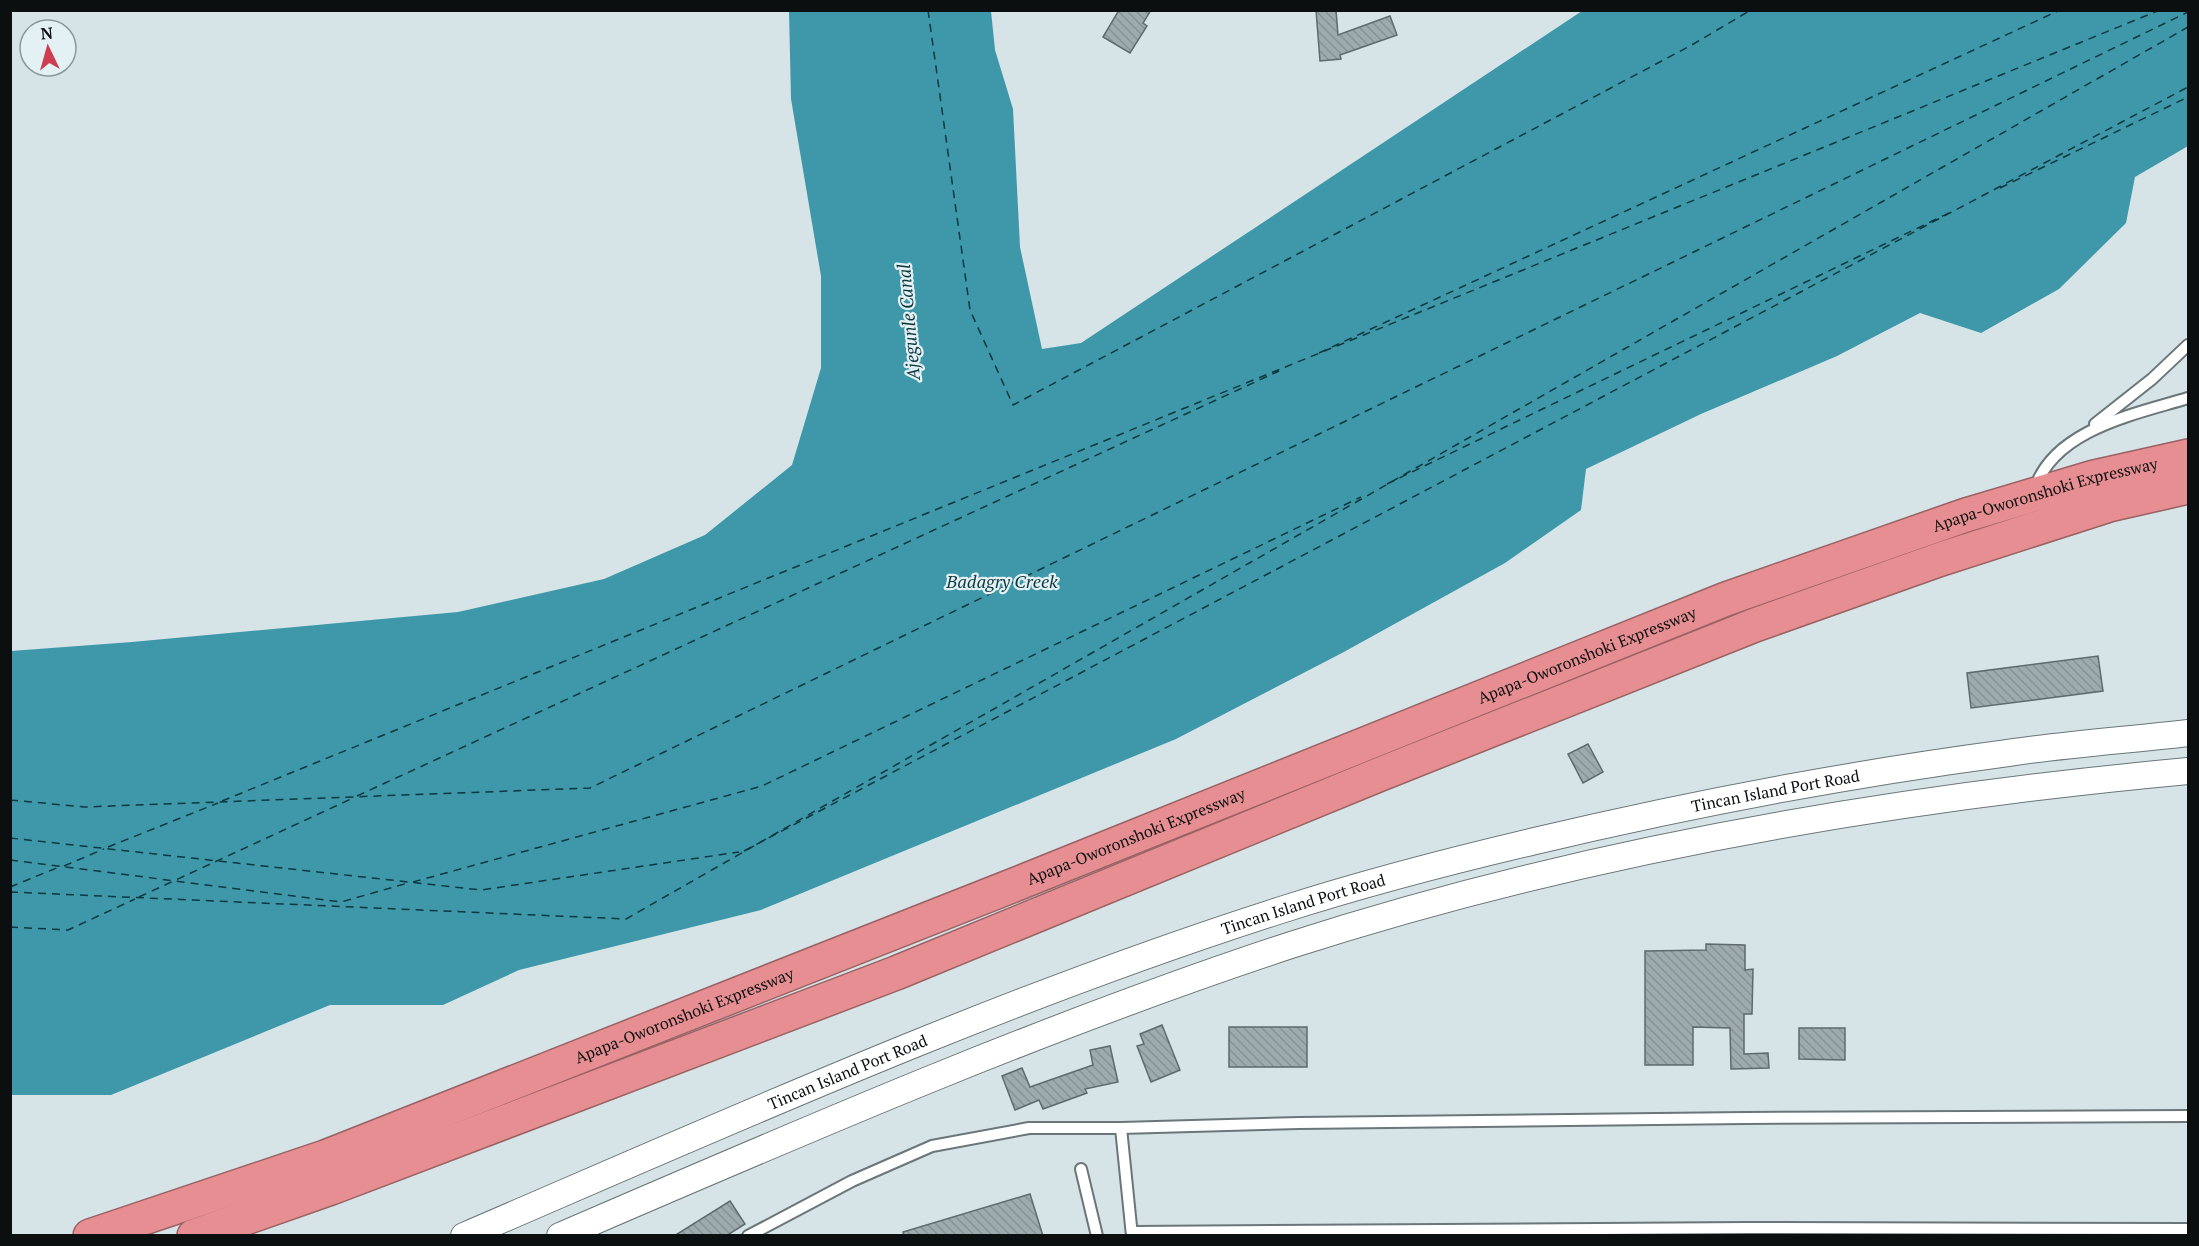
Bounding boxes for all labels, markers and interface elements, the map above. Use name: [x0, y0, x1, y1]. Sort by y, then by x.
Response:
north arrow: [18, 18, 78, 78]
text: N: [40, 22, 54, 45]
water label: Ajegunle Canal: [891, 263, 925, 382]
street label: Apapa-Oworonshoki Expressway: [1929, 452, 2161, 537]
water label: Badagry Creek: [945, 569, 1058, 593]
street label: Apapa-Oworonshoki Expressway: [1474, 601, 1700, 709]
street label: Tincan Island Port Road: [1689, 764, 1861, 817]
street label: Apapa-Oworonshoki Expressway: [1023, 782, 1249, 890]
street label: Tincan Island Port Road: [1218, 868, 1388, 940]
street label: Apapa-Oworonshoki Expressway: [571, 962, 798, 1068]
street label: Tincan Island Port Road: [764, 1029, 930, 1115]

